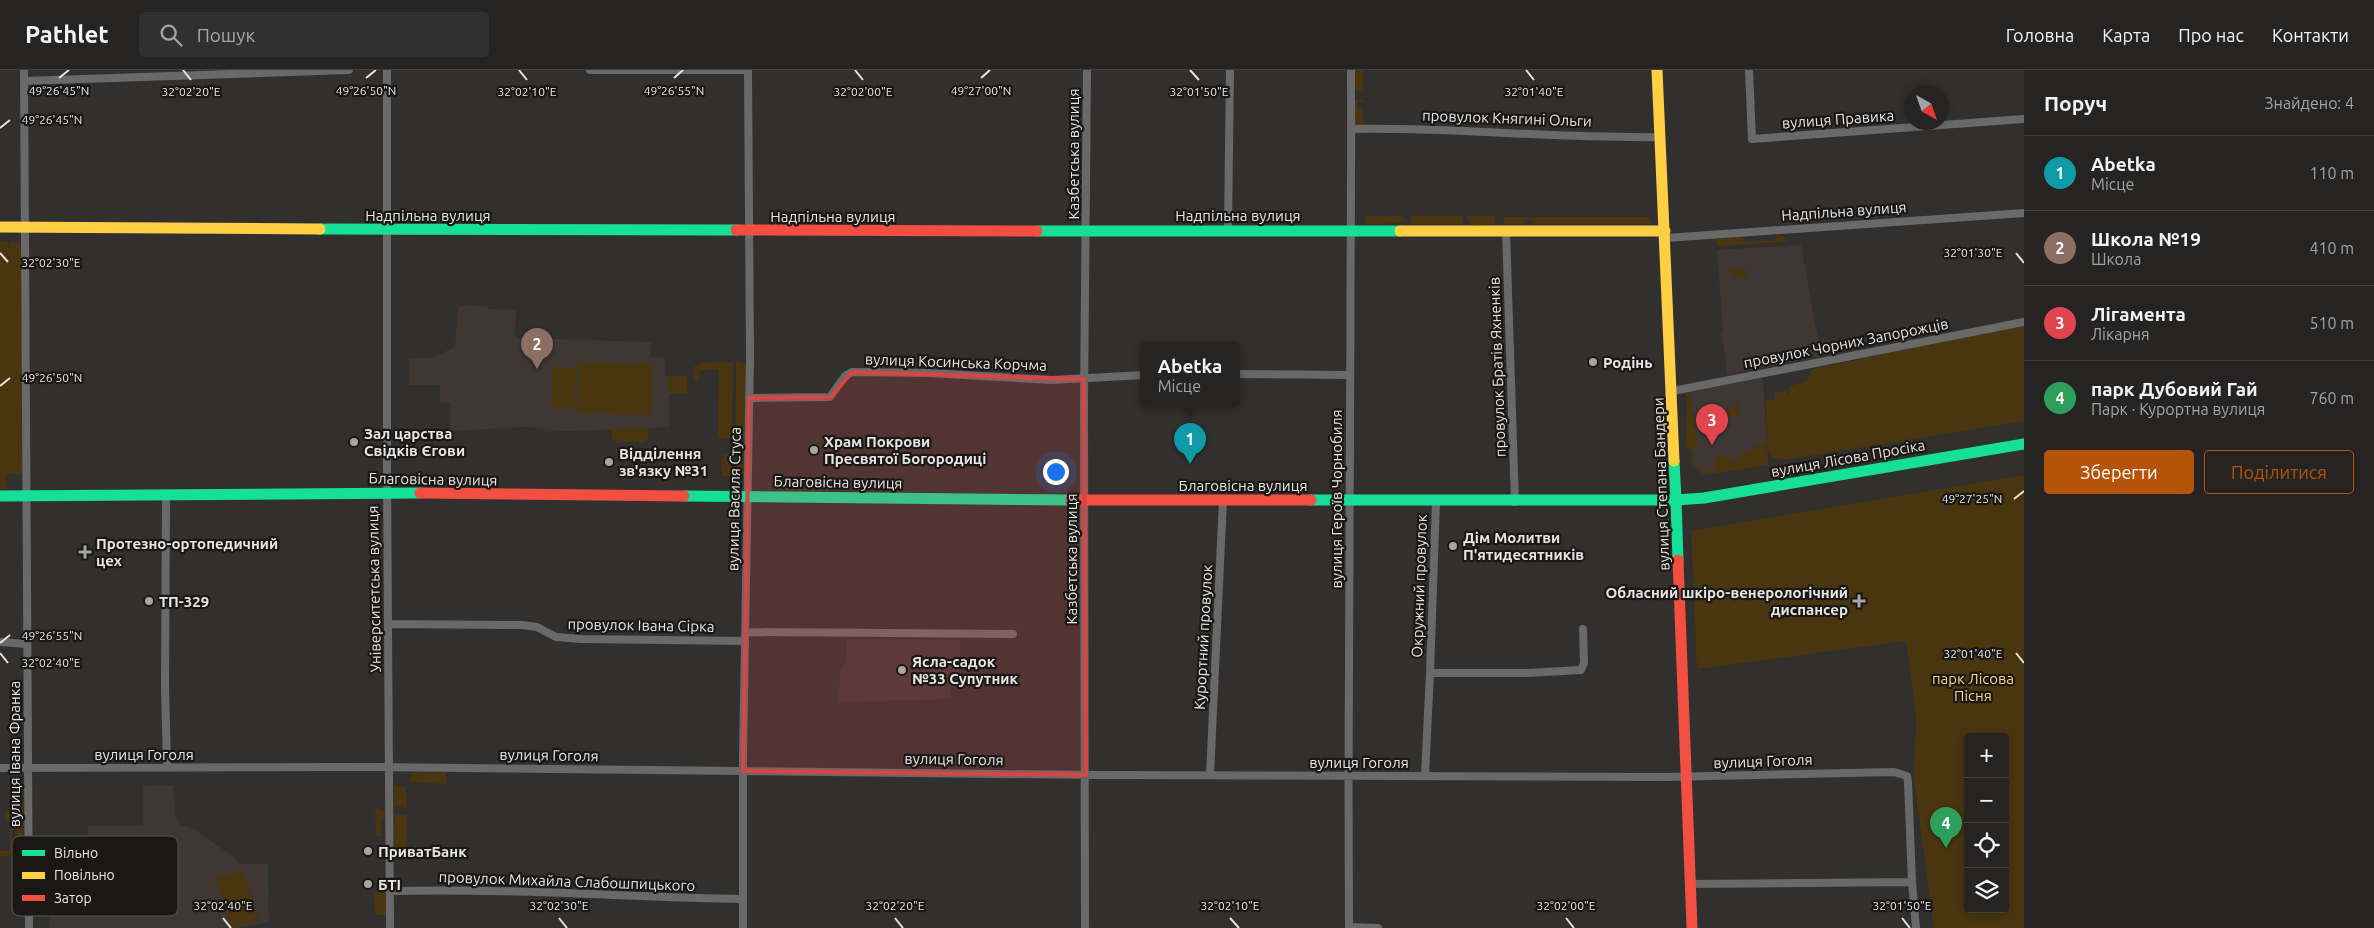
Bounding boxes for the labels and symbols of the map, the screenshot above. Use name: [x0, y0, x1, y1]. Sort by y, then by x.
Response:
text: 49°26'45"N: [29, 84, 89, 97]
text: 49°26'50"N: [336, 84, 396, 97]
text: 49°26'55"N: [644, 84, 704, 97]
text: 49°27'00"N: [951, 84, 1011, 97]
text: 32°02'20"E: [162, 85, 221, 98]
text: 32°02'10"E: [498, 85, 557, 98]
text: 32°02'00"E: [834, 85, 893, 98]
text: 32°01'50"E: [1170, 85, 1229, 98]
text: 32°01'40"E: [1505, 85, 1564, 98]
north arrow: [1904, 85, 1949, 130]
street label: Казбетська вулиця: [1065, 88, 1082, 220]
street label: провулок Княгині Ольги: [1422, 107, 1592, 129]
street label: вулиця Правика: [1781, 107, 1895, 131]
text: 49°26'45"N: [22, 113, 82, 126]
street label: Надпільна вулиця: [1781, 198, 1907, 224]
street label: Надпільна вулиця: [365, 207, 491, 224]
street label: Надпільна вулиця: [1175, 207, 1301, 224]
street label: Надпільна вулиця: [770, 208, 896, 225]
text: 32°01'30"E: [1944, 246, 2003, 259]
text: 32°02'30"E: [22, 256, 81, 269]
street label: провулок Братів Яхненків: [1485, 277, 1509, 457]
street label: провулок Чорних Запорожців: [1742, 315, 1950, 371]
pin: 2: [521, 328, 553, 369]
street label: вулиця Косинська Корчма: [865, 350, 1047, 374]
place label: Родінь: [1603, 354, 1652, 371]
marker: Родінь: [1587, 356, 1599, 368]
text: 49°26'50"N: [22, 371, 82, 384]
street label: вулиця Степана Бандери: [1649, 397, 1673, 571]
pin: 3: [1696, 404, 1728, 445]
street label: вулиця Героїв Чорнобиля: [1328, 409, 1345, 589]
pin: 1: [1174, 423, 1206, 464]
place label: Зал царства Свідків Єгови: [364, 425, 465, 459]
street label: вулиця Василя Стуса: [724, 427, 744, 571]
place label: Храм Покрови Пресвятої Богородиці: [824, 433, 986, 467]
marker: Зал царства Свідків Єгови: [348, 436, 360, 448]
street label: вулиця Лісова Просіка: [1770, 436, 1926, 480]
marker: Храм Покрови Пресвятої Богородиці: [808, 444, 820, 456]
place label: Відділення зв'язку №31: [619, 445, 708, 479]
marker: Відділення зв'язку №31: [603, 456, 615, 468]
your location: [1043, 459, 1069, 485]
street label: Благовісна вулиця: [368, 469, 498, 489]
street label: Благовісна вулиця: [773, 472, 903, 492]
street label: Благовісна вулиця: [1178, 477, 1308, 494]
text: 49°27'25"N: [1942, 492, 2002, 505]
street label: Казбетська вулиця: [1063, 493, 1080, 625]
street label: Університетська вулиця: [364, 505, 384, 673]
street label: Окружний провулок: [1408, 514, 1430, 658]
place label: Дім Молитви П'ятидесятників: [1463, 529, 1584, 563]
place label: Протезно-ортопедичний цех: [96, 535, 278, 569]
marker: Дім Молитви П'ятидесятників: [1447, 540, 1459, 552]
marker: Протезно-ортопедичний цех: [78, 545, 92, 559]
street label: Курортний провулок: [1191, 564, 1215, 710]
place label: Обласний шкіро-венерологічний диспансер: [1605, 584, 1848, 618]
place label: ТП-329: [159, 593, 209, 610]
marker: Обласний шкіро-венерологічний диспансер: [1852, 594, 1866, 608]
marker: ТП-329: [143, 595, 155, 607]
street label: провулок Івана Сірка: [567, 615, 715, 635]
text: 49°26'55"N: [22, 629, 82, 642]
text: 32°01'40"E: [1944, 647, 2003, 660]
place label: Ясла-садок №33 Супутник: [912, 653, 1018, 687]
text: 32°02'40"E: [22, 656, 81, 669]
marker: Ясла-садок №33 Супутник: [896, 664, 908, 676]
park label: парк Лісова Пісня: [1932, 670, 2014, 704]
street label: вулиця Івана Франка: [6, 681, 23, 827]
street label: вулиця Гоголя: [94, 746, 194, 763]
street label: вулиця Гоголя: [499, 746, 599, 764]
street label: вулиця Гоголя: [904, 750, 1004, 768]
street label: вулиця Гоголя: [1713, 751, 1813, 771]
street label: вулиця Гоголя: [1309, 754, 1409, 771]
pin: 4: [1930, 807, 1962, 848]
legend: [12, 836, 178, 916]
place label: ПриватБанк: [378, 843, 467, 860]
text: Вільно: [54, 845, 98, 861]
marker: ПриватБанк: [362, 845, 374, 857]
text: Повільно: [54, 867, 115, 883]
street label: провулок Михайла Слабошпицького: [438, 868, 696, 894]
place label: БТІ: [378, 876, 401, 893]
marker: БТІ: [362, 878, 374, 890]
text: Затор: [54, 890, 92, 906]
text: 32°02'40"E: [194, 899, 253, 912]
text: 32°02'30"E: [530, 899, 589, 912]
text: 32°02'20"E: [866, 899, 925, 912]
text: 32°02'10"E: [1201, 899, 1260, 912]
text: 32°02'00"E: [1537, 899, 1596, 912]
text: 32°01'50"E: [1873, 899, 1932, 912]

